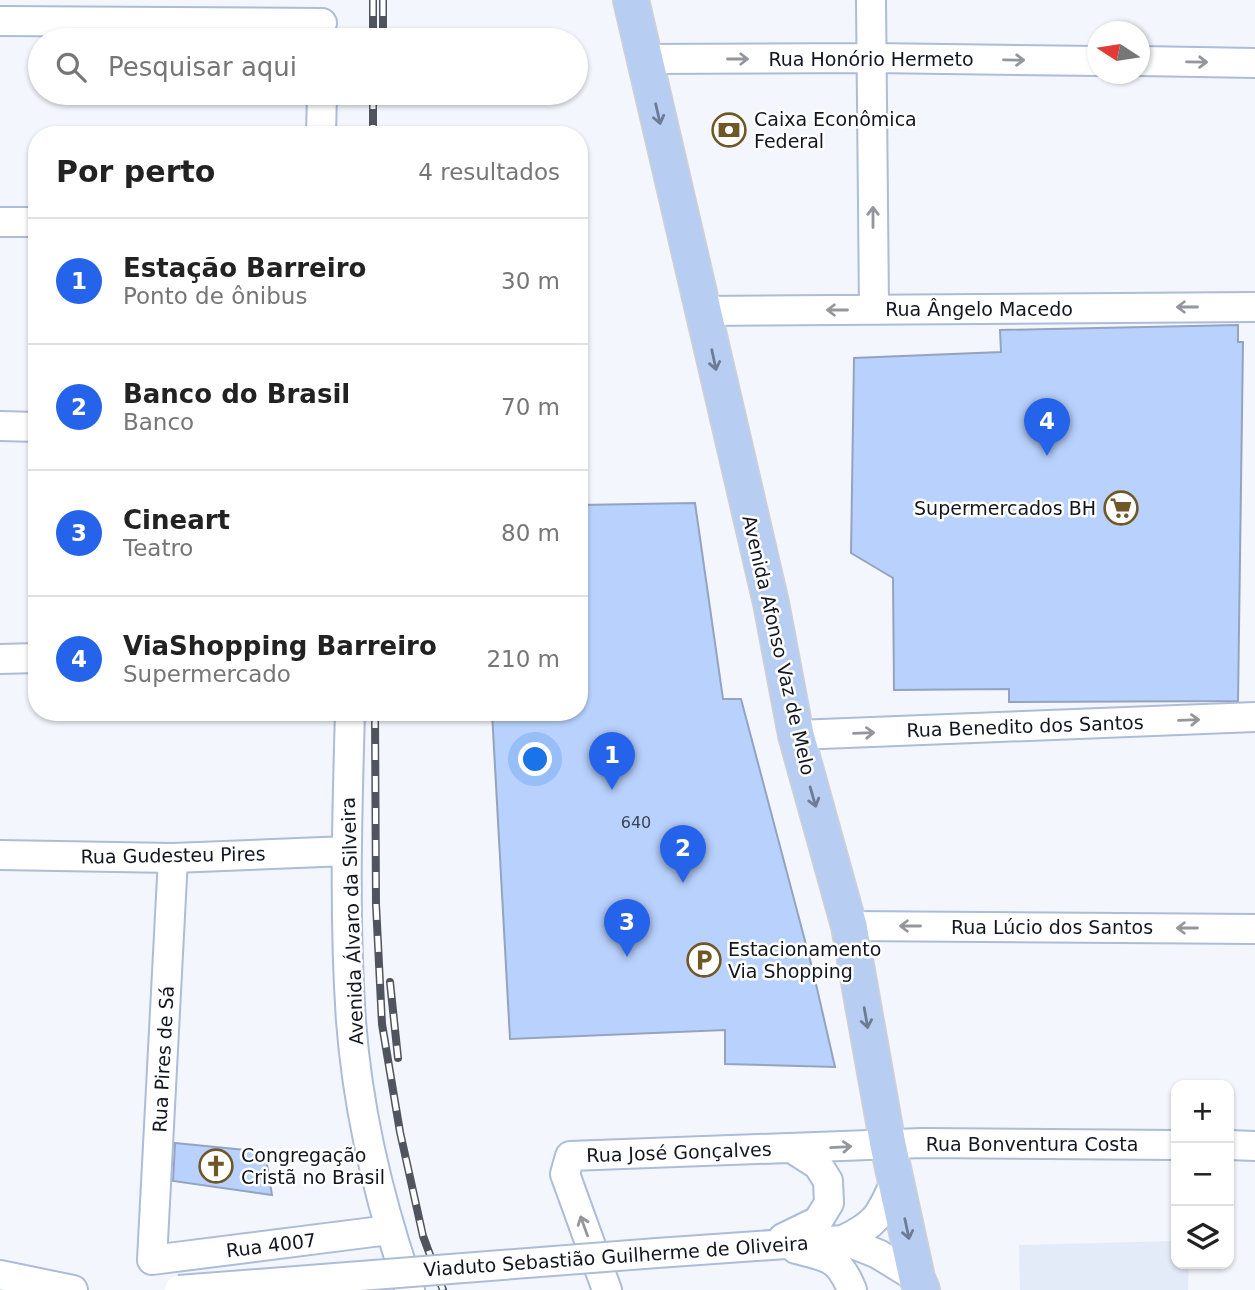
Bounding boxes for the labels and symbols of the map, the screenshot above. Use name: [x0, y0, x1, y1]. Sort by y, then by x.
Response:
north arrow: [1087, 21, 1150, 84]
street label: Rua Honório Hermeto: [768, 48, 974, 70]
one-way arrow: [726, 52, 749, 66]
one-way arrow: [1003, 53, 1026, 67]
one-way arrow: [1185, 55, 1208, 69]
one-way arrow: [651, 102, 665, 125]
place label: Caixa Econômica Federal: [754, 108, 917, 152]
bank icon: Caixa Econômica Federal: [710, 111, 748, 149]
one-way arrow: [866, 205, 880, 228]
street label: Rua Ângelo Macedo: [885, 298, 1073, 320]
one-way arrow: [1176, 300, 1199, 314]
one-way arrow: [826, 303, 849, 317]
one-way arrow: [707, 348, 721, 371]
pin: 4: [1024, 398, 1070, 456]
supermarket icon: Supermercados BH: [1102, 489, 1140, 527]
place label: Supermercados BH: [914, 497, 1096, 519]
street label: Avenida Afonso Vaz de Melo: [738, 513, 820, 777]
street label: Rua Benedito dos Santos: [906, 711, 1144, 741]
one-way arrow: [1178, 713, 1201, 726]
one-way arrow: [852, 726, 875, 739]
pin: 1: [589, 732, 635, 790]
your location: [518, 742, 552, 776]
one-way arrow: [807, 785, 820, 807]
street label: Avenida Álvaro da Silveira: [337, 797, 367, 1045]
house number: 640: [621, 813, 651, 832]
pin: 2: [660, 825, 706, 883]
street label: Rua Gudesteu Pires: [80, 842, 266, 868]
pin: 3: [604, 899, 650, 957]
street label: Rua Lúcio dos Santos: [951, 916, 1153, 938]
one-way arrow: [899, 919, 922, 933]
one-way arrow: [1176, 921, 1199, 935]
place label: Estacionamento Via Shopping: [728, 938, 881, 982]
parking icon: Estacionamento Via Shopping: [685, 941, 723, 979]
street label: Rua Pires de Sá: [148, 985, 178, 1133]
one-way arrow: [859, 1006, 873, 1029]
street label: Rua Bonventura Costa: [926, 1133, 1138, 1155]
street label: Rua José Gonçalves: [586, 1138, 772, 1166]
one-way arrow: [829, 1141, 852, 1154]
place label: Congregação Cristã no Brasil: [241, 1144, 385, 1188]
church icon: Congregação Cristã no Brasil: [197, 1147, 235, 1185]
one-way arrow: [577, 1215, 589, 1237]
one-way arrow: [900, 1217, 914, 1240]
street label: Rua 4007: [225, 1229, 317, 1261]
street label: Viaduto Sebastião Guilherme de Oliveira: [423, 1232, 809, 1280]

